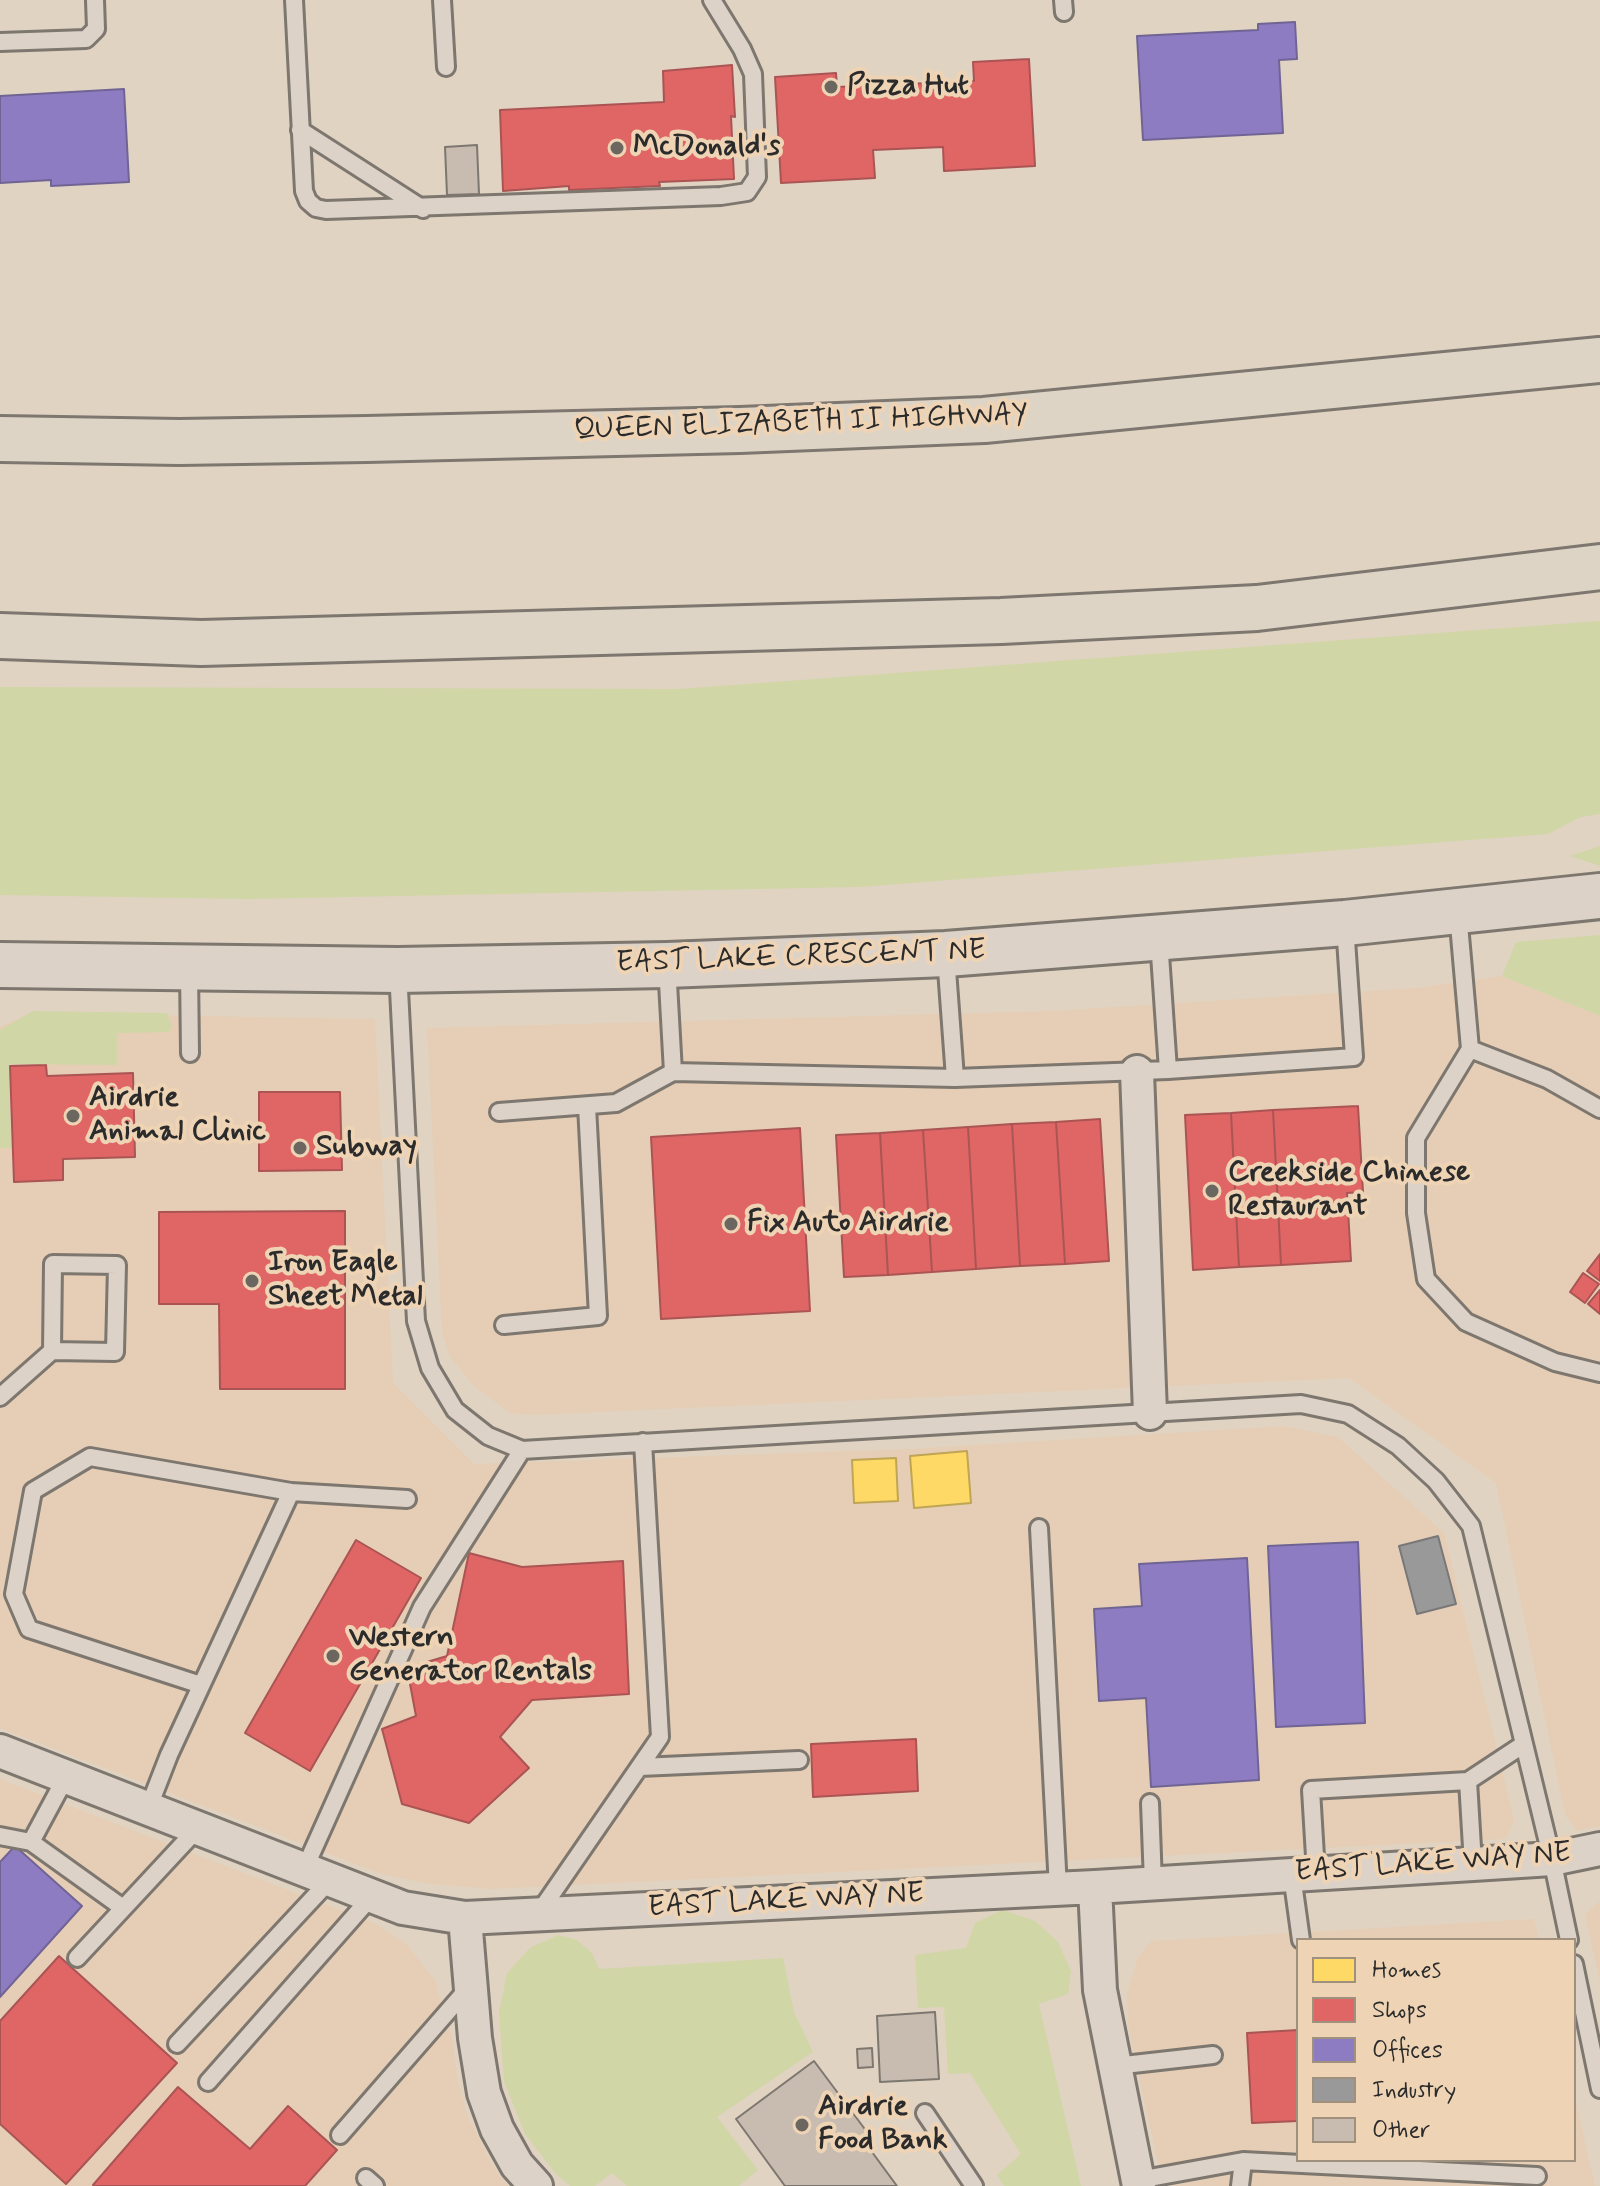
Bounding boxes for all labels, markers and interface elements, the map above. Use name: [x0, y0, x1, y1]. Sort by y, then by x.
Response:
place label: Pizza Hut: [847, 69, 969, 105]
marker: Pizza Hut: [822, 78, 840, 96]
place label: McDonald's: [633, 130, 780, 166]
marker: McDonald's: [608, 139, 626, 157]
street label: QUEEN ELIZABETH II HIGHWAY: [574, 398, 1028, 450]
street label: EAST LAKE CRESCENT NE: [616, 934, 986, 982]
place label: Airdrie Animal Clinic: [89, 1081, 266, 1152]
marker: Airdrie Animal Clinic: [64, 1107, 82, 1125]
place label: Subway: [316, 1130, 417, 1166]
marker: Subway: [291, 1139, 309, 1157]
place label: Creekside Chinese Restaurant: [1228, 1156, 1470, 1226]
marker: Creekside Chinese Restaurant: [1203, 1182, 1221, 1200]
place label: Fix Auto Airdrie: [747, 1206, 949, 1242]
marker: Fix Auto Airdrie: [722, 1215, 740, 1233]
place label: Iron Eagle Sheet Metal: [268, 1246, 423, 1316]
marker: Iron Eagle Sheet Metal: [243, 1272, 261, 1290]
place label: Western Generator Rentals: [349, 1621, 592, 1692]
marker: Western Generator Rentals: [324, 1647, 342, 1665]
street label: EAST LAKE WAY NE: [1294, 1836, 1572, 1892]
street label: EAST LAKE WAY NE: [647, 1877, 925, 1927]
legend: [1296, 1938, 1576, 2162]
text: Homes: [1372, 1955, 1441, 1986]
text: Shops: [1372, 1995, 1427, 2026]
text: Offices: [1372, 2035, 1443, 2066]
text: Industry: [1372, 2075, 1456, 2106]
place label: Airdrie Food Bank: [818, 2090, 948, 2160]
text: Other: [1372, 2115, 1430, 2146]
marker: Airdrie Food Bank: [793, 2116, 811, 2134]

